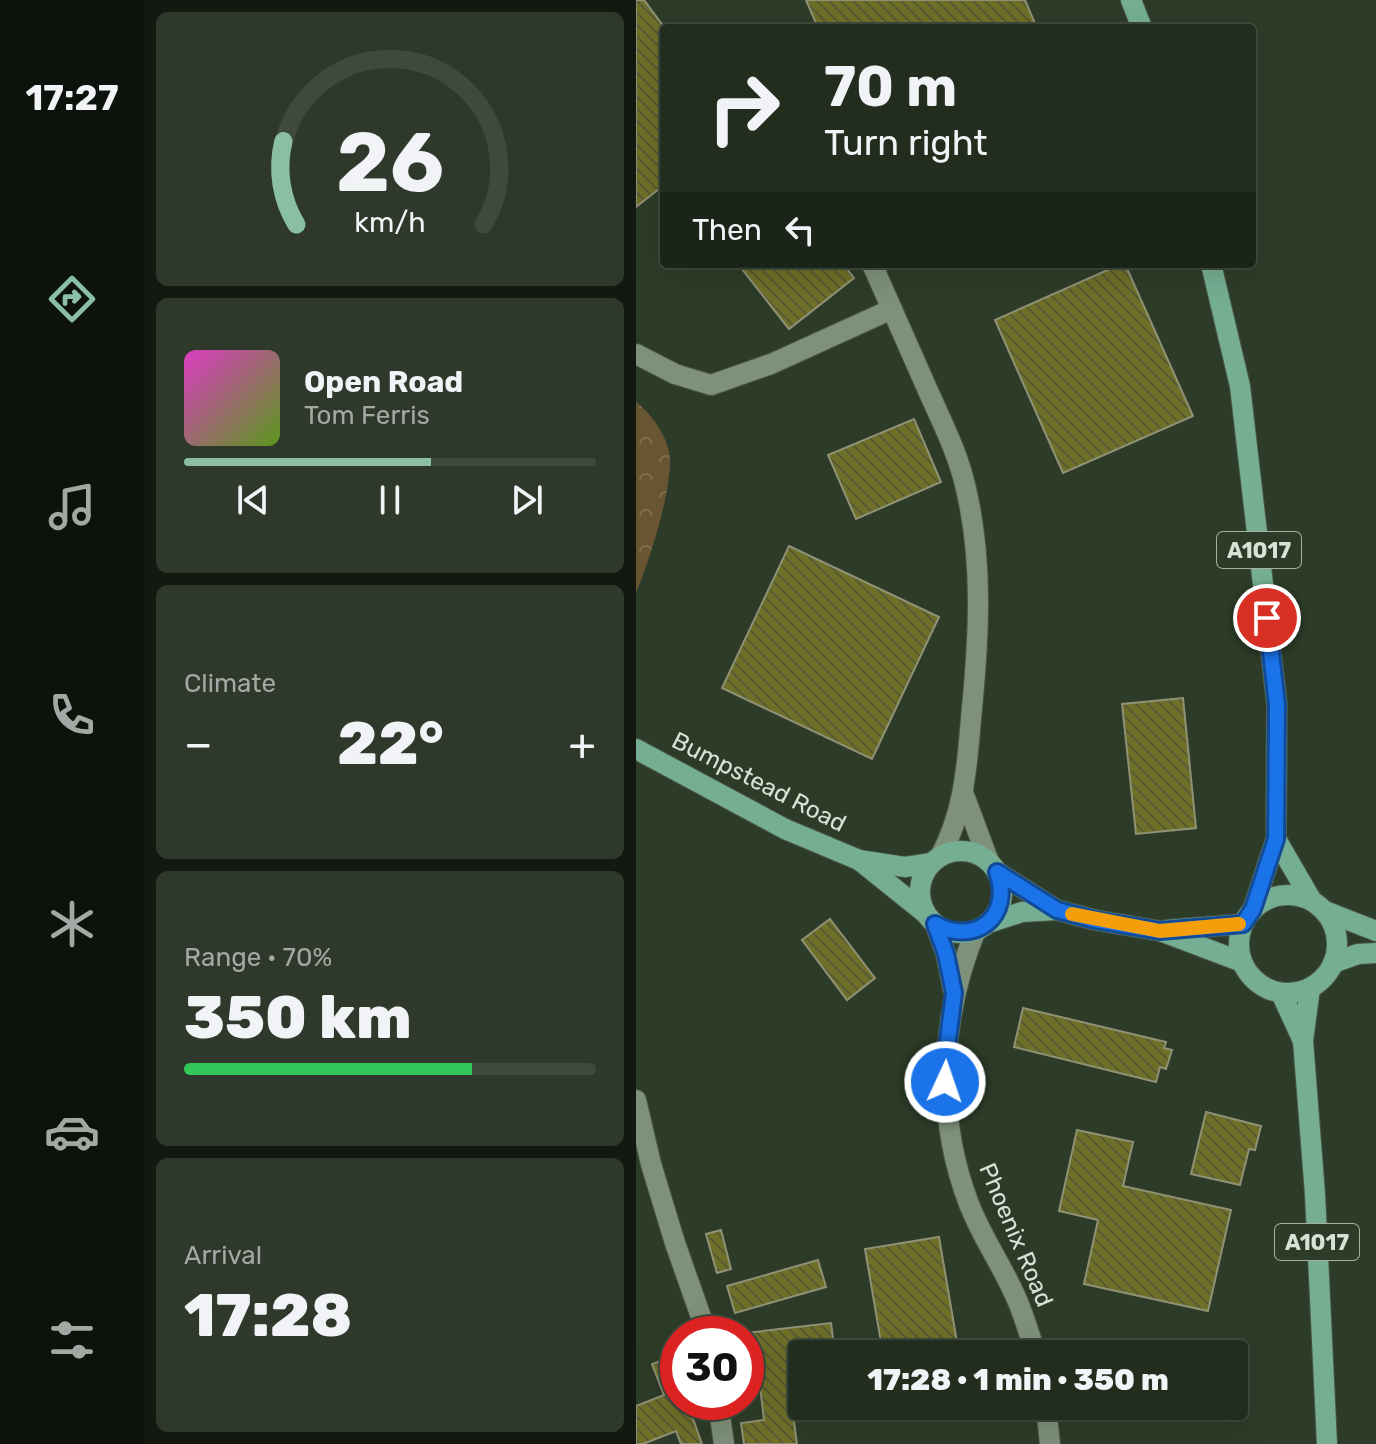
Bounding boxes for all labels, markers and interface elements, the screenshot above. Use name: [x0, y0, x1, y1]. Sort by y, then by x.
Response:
text: 70 m: [824, 54, 957, 120]
icon: right: [692, 56, 796, 160]
text: 17:27: [25, 76, 119, 119]
text: 26: [336, 113, 444, 212]
text: Turn right: [824, 121, 988, 164]
text: km/h: [354, 205, 426, 239]
icon: left: [778, 208, 822, 252]
text: Then: [692, 212, 762, 248]
icon: directions: [44, 271, 100, 327]
text: Open Road: [304, 364, 463, 400]
text: Tom Ferris: [304, 400, 430, 431]
icon: previous: [231, 478, 275, 522]
icon: pause: [368, 478, 412, 522]
icon: next: [505, 478, 549, 522]
icon: music: [44, 479, 100, 535]
road number: A1017: [1217, 532, 1301, 568]
pin: [1233, 584, 1301, 652]
icon: arrive: [1245, 596, 1289, 640]
text: Climate: [184, 668, 276, 699]
icon: phone: [44, 687, 100, 743]
text: 22°: [337, 708, 444, 779]
text: −: [184, 718, 213, 770]
text: +: [569, 718, 596, 770]
street label: Bumpstead Road: [667, 726, 851, 838]
icon: climate: [44, 896, 100, 952]
text: Range · 70%: [184, 942, 332, 973]
text: 350 km: [184, 982, 412, 1053]
position arrow: [903, 1040, 987, 1124]
icon: car: [44, 1104, 100, 1160]
street label: Phoenix Road: [973, 1159, 1059, 1311]
road number: A1017: [1275, 1224, 1359, 1260]
text: Arrival: [184, 1240, 262, 1271]
text: 17:28: [184, 1280, 352, 1351]
icon: filters: [44, 1312, 100, 1368]
speed limit sign: 30: [660, 1316, 764, 1420]
text: 17:28 · 1 min · 350 m: [867, 1362, 1169, 1398]

